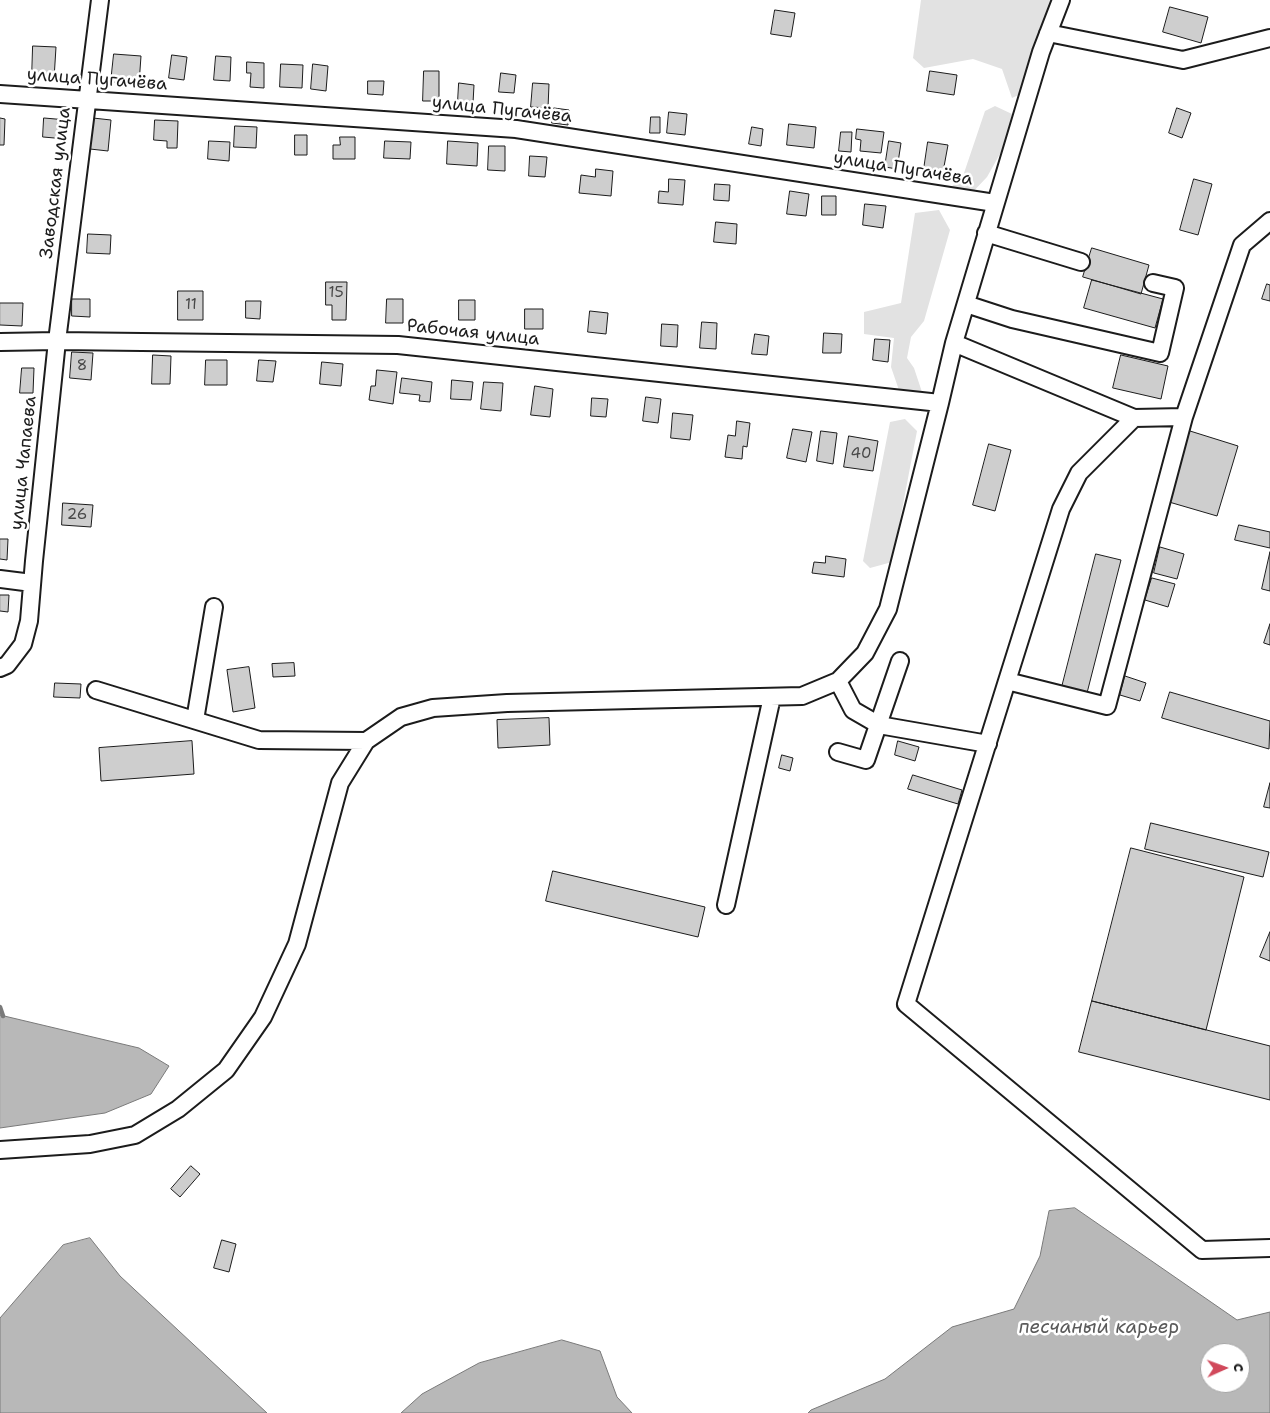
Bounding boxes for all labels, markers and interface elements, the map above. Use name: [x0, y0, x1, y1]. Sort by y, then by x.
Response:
street label: улица Пугачёва: [26, 64, 168, 96]
street label: улица Пугачёва: [431, 92, 573, 128]
street label: Заводская улица: [36, 106, 76, 260]
street label: улица Пугачёва: [832, 147, 974, 191]
house number: 15: [328, 284, 344, 302]
house number: 11: [185, 296, 197, 314]
street label: Рабочая улица: [406, 315, 540, 351]
house number: 8: [77, 357, 87, 375]
street label: улица Чапаева: [6, 395, 42, 531]
house number: 40: [851, 445, 871, 463]
house number: 26: [67, 506, 87, 524]
water label: песчаный карьер: [1019, 1317, 1179, 1339]
north arrow: [1200, 1343, 1250, 1393]
text: С: [1230, 1363, 1248, 1372]

